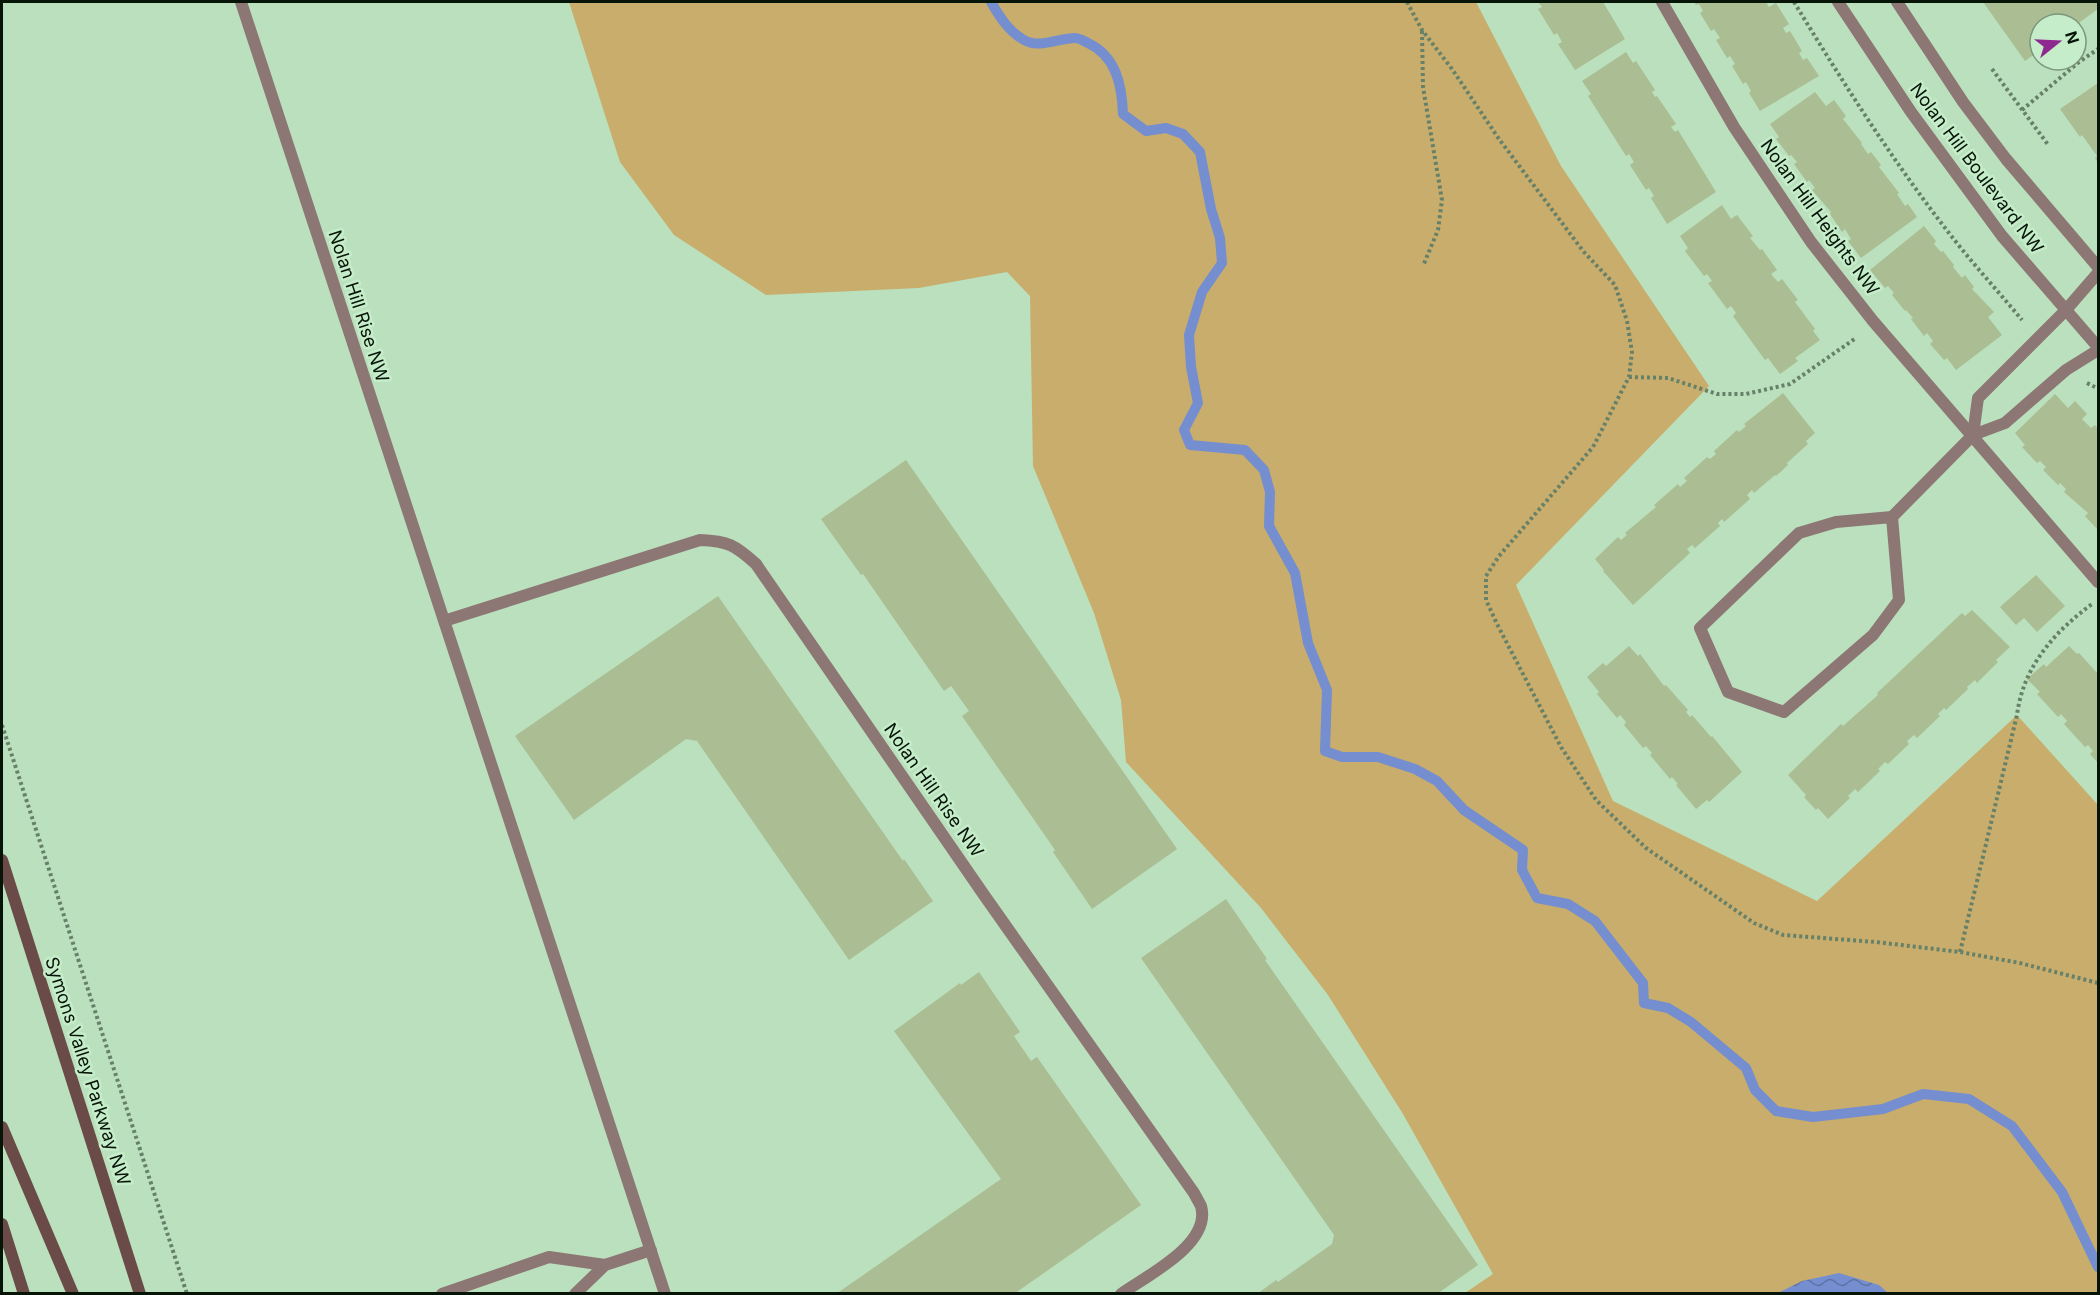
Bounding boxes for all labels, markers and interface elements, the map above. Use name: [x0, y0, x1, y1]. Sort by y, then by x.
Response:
north arrow: [2028, 12, 2088, 72]
text: N: [2061, 28, 2084, 46]
street label: Nolan Hill Boulevard NW: [1906, 79, 2048, 257]
street label: Nolan Hill Heights NW: [1756, 135, 1884, 299]
street label: Nolan Hill Rise NW: [325, 227, 394, 385]
street label: Nolan Hill Rise NW: [880, 719, 988, 861]
street label: Symons Valley Parkway NW: [41, 954, 135, 1188]

